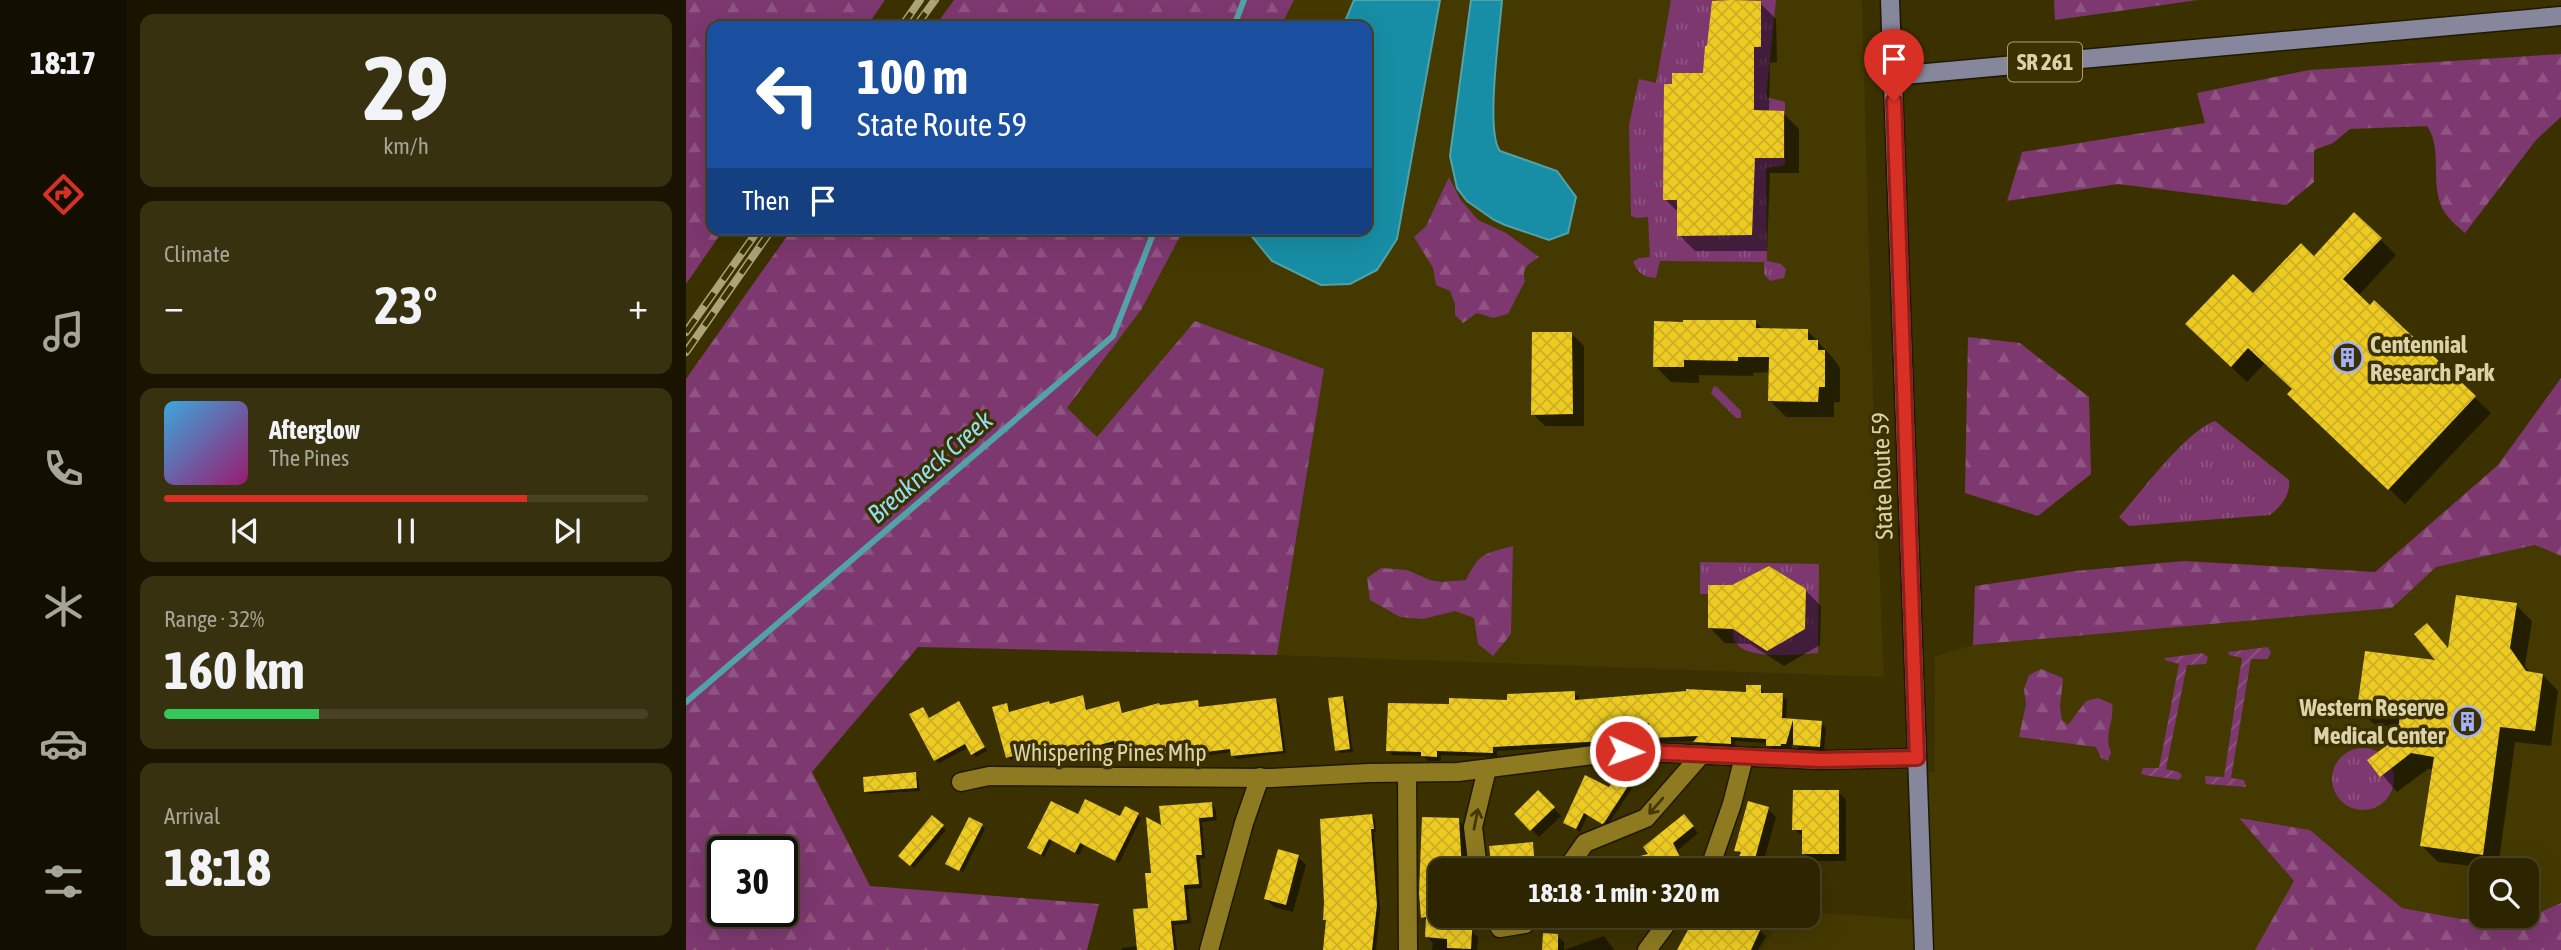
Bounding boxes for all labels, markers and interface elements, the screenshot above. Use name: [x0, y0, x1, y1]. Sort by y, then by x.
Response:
pin: [1864, 29, 1924, 101]
text: 29: [363, 35, 449, 139]
icon: arrive: [1875, 40, 1913, 78]
road number: SR 261: [2008, 43, 2082, 82]
text: 18:17: [30, 44, 96, 81]
text: 100 m: [857, 48, 968, 104]
icon: left: [742, 49, 833, 140]
text: State Route 59: [857, 106, 1027, 143]
text: km/h: [383, 133, 429, 159]
icon: directions: [39, 170, 88, 219]
icon: arrive: [804, 182, 842, 220]
text: Then: [742, 186, 790, 216]
text: Climate: [164, 241, 230, 267]
text: 23°: [374, 275, 438, 335]
text: −: [164, 284, 184, 327]
text: +: [628, 284, 648, 327]
icon: music: [39, 307, 88, 356]
place label: Centennial Research Park: [2370, 331, 2495, 386]
building icon: Centennial Research Park: [2330, 341, 2364, 375]
water label: Breakneck Creek: [861, 404, 999, 529]
street label: State Route 59: [1866, 412, 1898, 540]
text: Afterglow: [269, 415, 360, 445]
icon: phone: [39, 444, 88, 493]
text: The Pines: [269, 445, 349, 471]
icon: previous: [226, 512, 264, 550]
icon: pause: [387, 512, 425, 550]
icon: next: [548, 512, 586, 550]
icon: climate: [39, 582, 88, 631]
text: Range · 32%: [164, 606, 264, 632]
text: 160 km: [164, 640, 305, 700]
place label: Western Reserve Medical Center: [2298, 694, 2446, 749]
building icon: Western Reserve Medical Center: [2451, 704, 2485, 738]
position arrow: [1588, 714, 1662, 788]
icon: car: [39, 719, 88, 768]
street label: Whispering Pines Mhp: [1013, 739, 1207, 766]
one-way arrow: [1648, 797, 1664, 815]
text: Arrival: [164, 803, 220, 829]
one-way arrow: [1469, 808, 1483, 831]
speed limit sign: 30: [707, 836, 798, 927]
text: 18:18: [164, 837, 271, 897]
icon: filters: [39, 857, 88, 906]
map controls: [2469, 858, 2539, 928]
button: search: [2469, 858, 2539, 928]
text: 18:18 · 1 min · 320 m: [1529, 878, 1719, 908]

